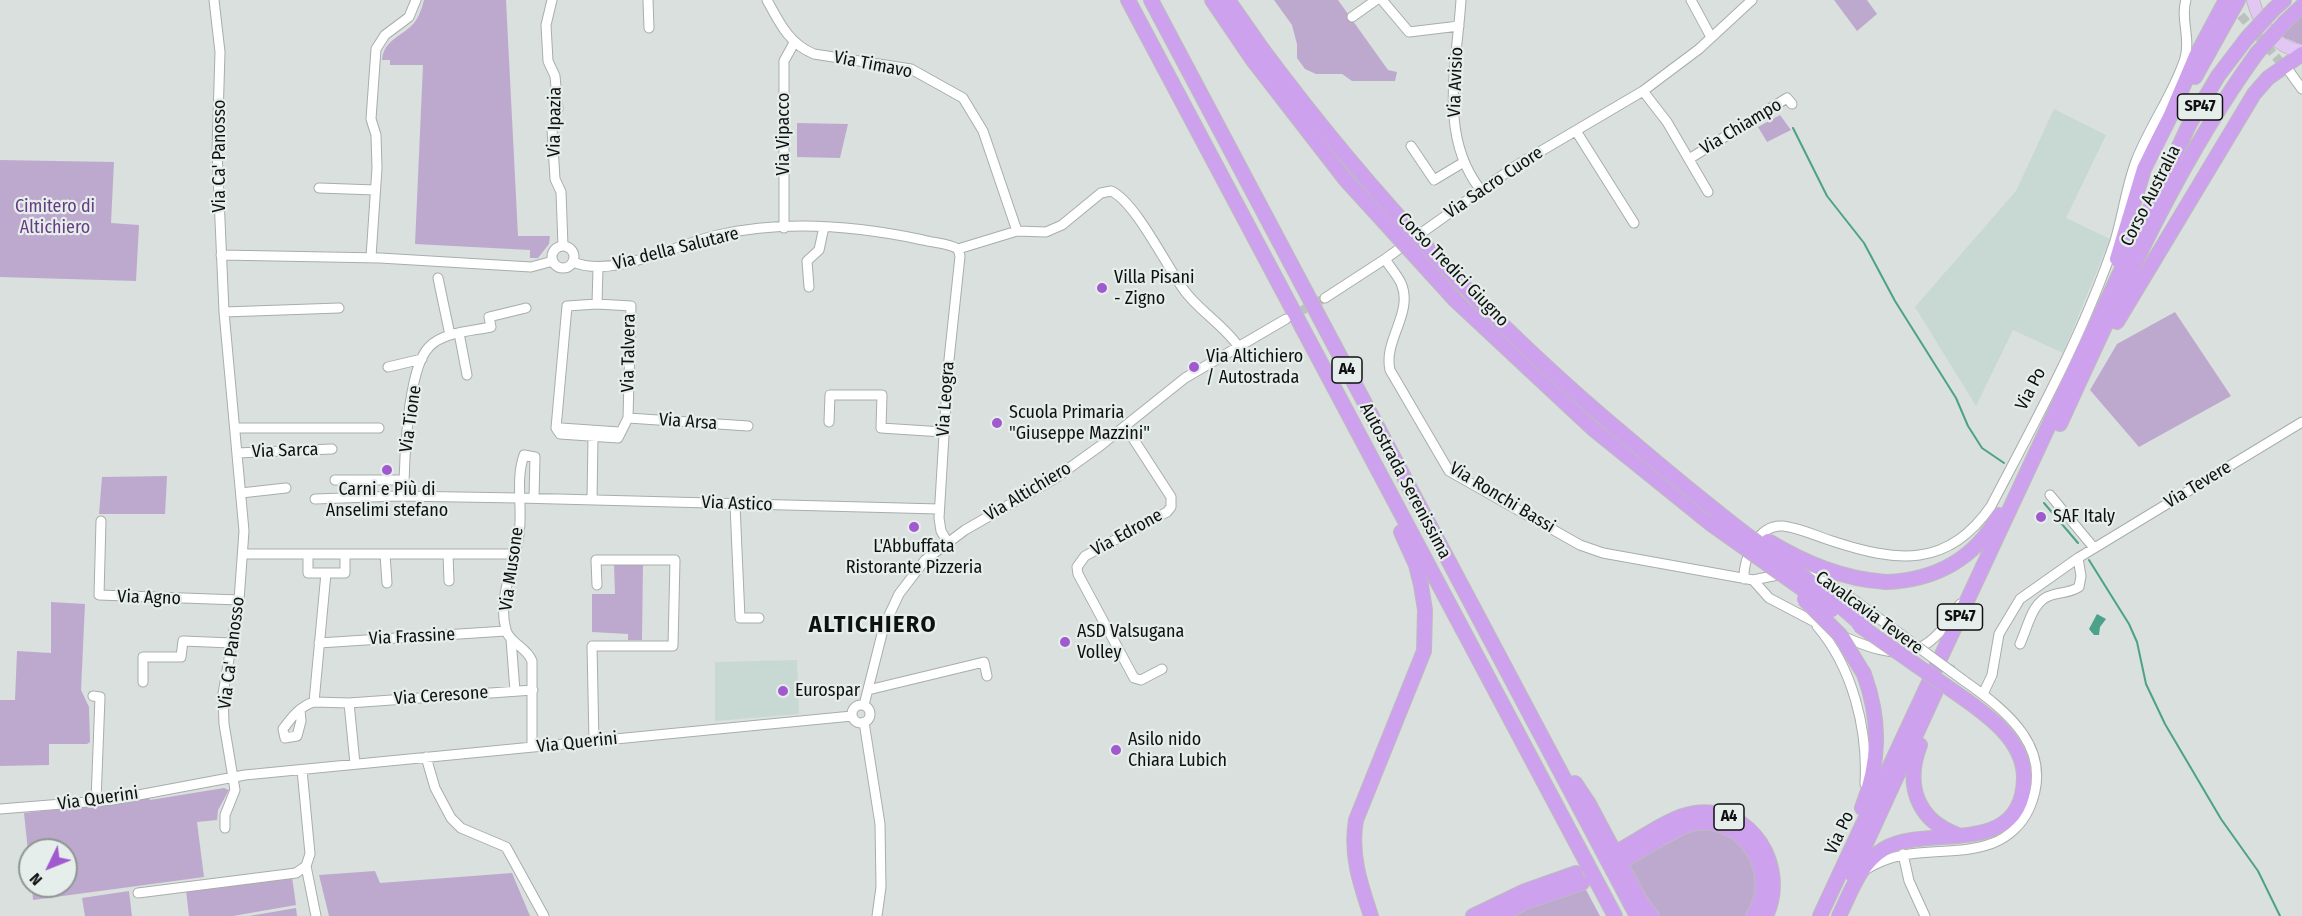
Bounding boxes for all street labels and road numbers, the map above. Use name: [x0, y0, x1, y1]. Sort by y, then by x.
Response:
street label: Via Avisio: [1444, 46, 1468, 118]
street label: Via Timavo: [832, 47, 914, 83]
street label: Via Ipazia: [544, 87, 566, 157]
street label: Via Vipacco: [773, 93, 795, 175]
street label: Via Chiampo: [1696, 94, 1786, 160]
road number: SP47: [2178, 94, 2222, 120]
street label: Via Ca' Panosso: [209, 99, 231, 213]
street label: Via Sacro Cuore: [1441, 142, 1547, 224]
street label: Corso Australia: [2116, 142, 2186, 250]
street label: Corso Tredici Giugno: [1393, 208, 1513, 332]
street label: Via della Salutare: [611, 223, 741, 275]
street label: Via Talvera: [618, 313, 640, 393]
road number: A4: [1332, 357, 1362, 383]
street label: Via Leogra: [933, 360, 959, 438]
street label: Via Po: [2011, 364, 2051, 414]
street label: Via Tione: [396, 384, 426, 454]
street label: Autostrada Serenissima: [1355, 399, 1455, 563]
street label: Via Arsa: [658, 409, 718, 435]
street label: Via Sarca: [251, 439, 319, 463]
street label: Via Tevere: [2161, 457, 2235, 513]
street label: Via Altichiero: [981, 458, 1075, 526]
street label: Via Ronchi Bassi: [1445, 458, 1559, 538]
street label: Via Astico: [701, 492, 773, 516]
street label: Via Edrone: [1088, 505, 1166, 561]
street label: Via Musone: [495, 526, 529, 612]
street label: Cavalcavia Tevere: [1811, 567, 1927, 659]
street label: Via Agno: [117, 586, 181, 610]
street label: Via Ca' Panosso: [214, 596, 250, 710]
road number: SP47: [1938, 604, 1982, 630]
street label: Via Frassine: [368, 624, 456, 650]
street label: Via Ceresone: [393, 682, 489, 710]
street label: Via Querini: [535, 728, 619, 758]
street label: Via Querini: [56, 783, 140, 815]
road number: A4: [1714, 804, 1744, 830]
street label: Via Po: [1821, 808, 1859, 858]

